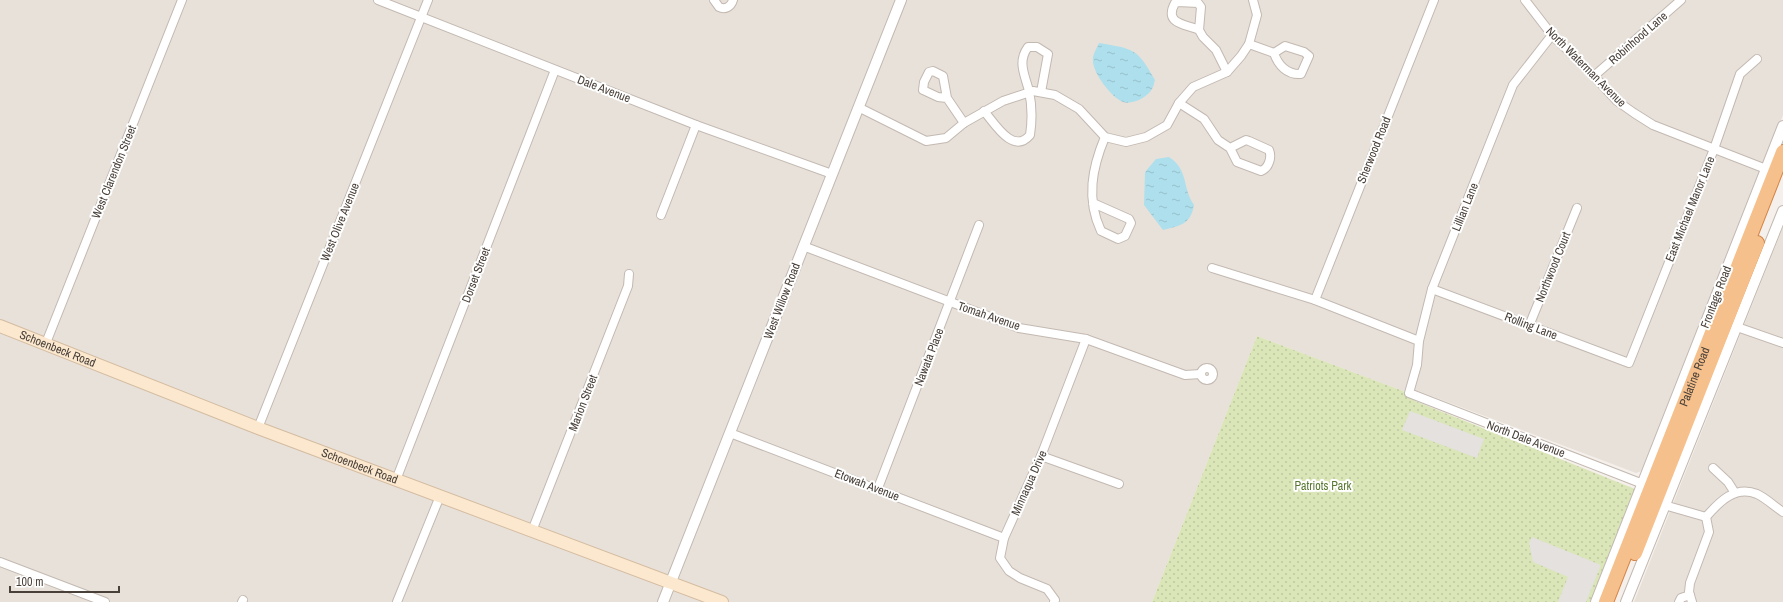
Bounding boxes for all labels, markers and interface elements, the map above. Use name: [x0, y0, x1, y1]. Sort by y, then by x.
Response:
street label: Robinhood Lane: [1605, 8, 1671, 68]
street label: North Waterman Avenue: [1542, 23, 1630, 111]
street label: Dale Avenue: [575, 72, 633, 106]
street label: Sherwood Road: [1353, 114, 1395, 186]
street label: West Clarendon Street: [88, 123, 140, 221]
street label: East Michael Manor Lane: [1662, 154, 1718, 264]
street label: West Olive Avenue: [317, 180, 363, 264]
street label: Lillian Lane: [1448, 180, 1482, 234]
street label: Northwood Court: [1532, 229, 1574, 304]
street label: Dorset Street: [458, 245, 494, 305]
street label: West Willow Road: [760, 261, 804, 341]
street label: Frontage Road: [1697, 263, 1735, 331]
street label: Tomah Avenue: [956, 298, 1022, 334]
street label: Rolling Lane: [1502, 309, 1560, 343]
street label: Nawata Place: [911, 326, 947, 388]
street label: Schoenbeck Road: [17, 327, 98, 371]
street label: Palatine Road: [1676, 345, 1713, 409]
street label: Marion Street: [565, 372, 601, 434]
street label: North Dale Avenue: [1485, 417, 1567, 461]
street label: Schoenbeck Road: [319, 444, 400, 488]
street label: Minnaqua Drive: [1007, 448, 1051, 518]
street label: Etowah Avenue: [832, 465, 902, 505]
park label: Patriots Park: [1295, 478, 1352, 494]
scale bar: [10, 568, 119, 594]
text: 100 m: [16, 574, 43, 590]

